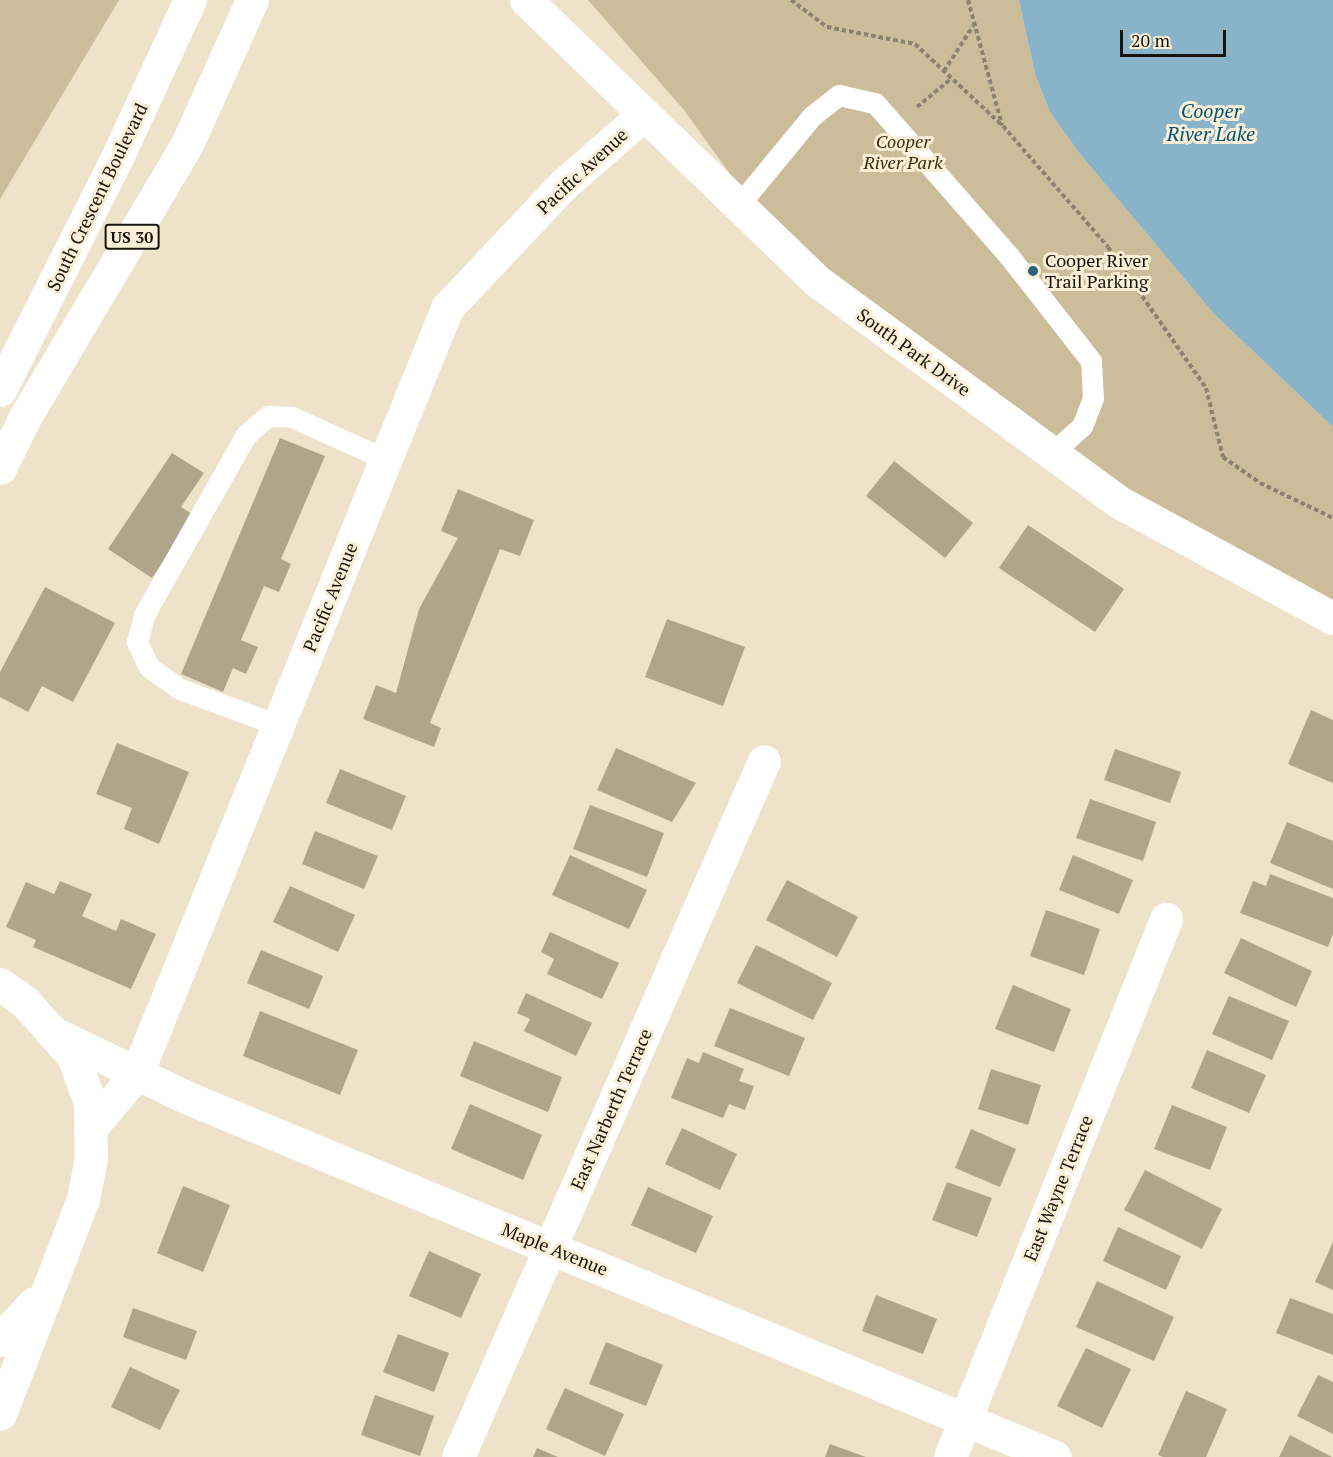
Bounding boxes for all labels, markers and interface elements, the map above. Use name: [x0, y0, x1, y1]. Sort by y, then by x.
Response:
scale bar: [1123, 18, 1230, 56]
text: 20 m: [1131, 28, 1170, 52]
water label: Cooper River Lake: [1167, 98, 1255, 145]
street label: South Crescent Boulevard: [42, 100, 152, 294]
street label: Pacific Avenue: [532, 124, 632, 218]
park label: Cooper River Park: [863, 131, 943, 174]
road number: US 30: [104, 224, 160, 250]
place label: Cooper River Trail Parking: [1045, 250, 1148, 292]
marker: Cooper River Trail Parking: [1026, 264, 1040, 278]
street label: South Park Drive: [853, 304, 975, 400]
street label: Pacific Avenue: [298, 539, 362, 655]
street label: East Narberth Terrace: [566, 1025, 656, 1193]
street label: East Wayne Terrace: [1019, 1112, 1097, 1264]
street label: Maple Avenue: [499, 1218, 611, 1280]

